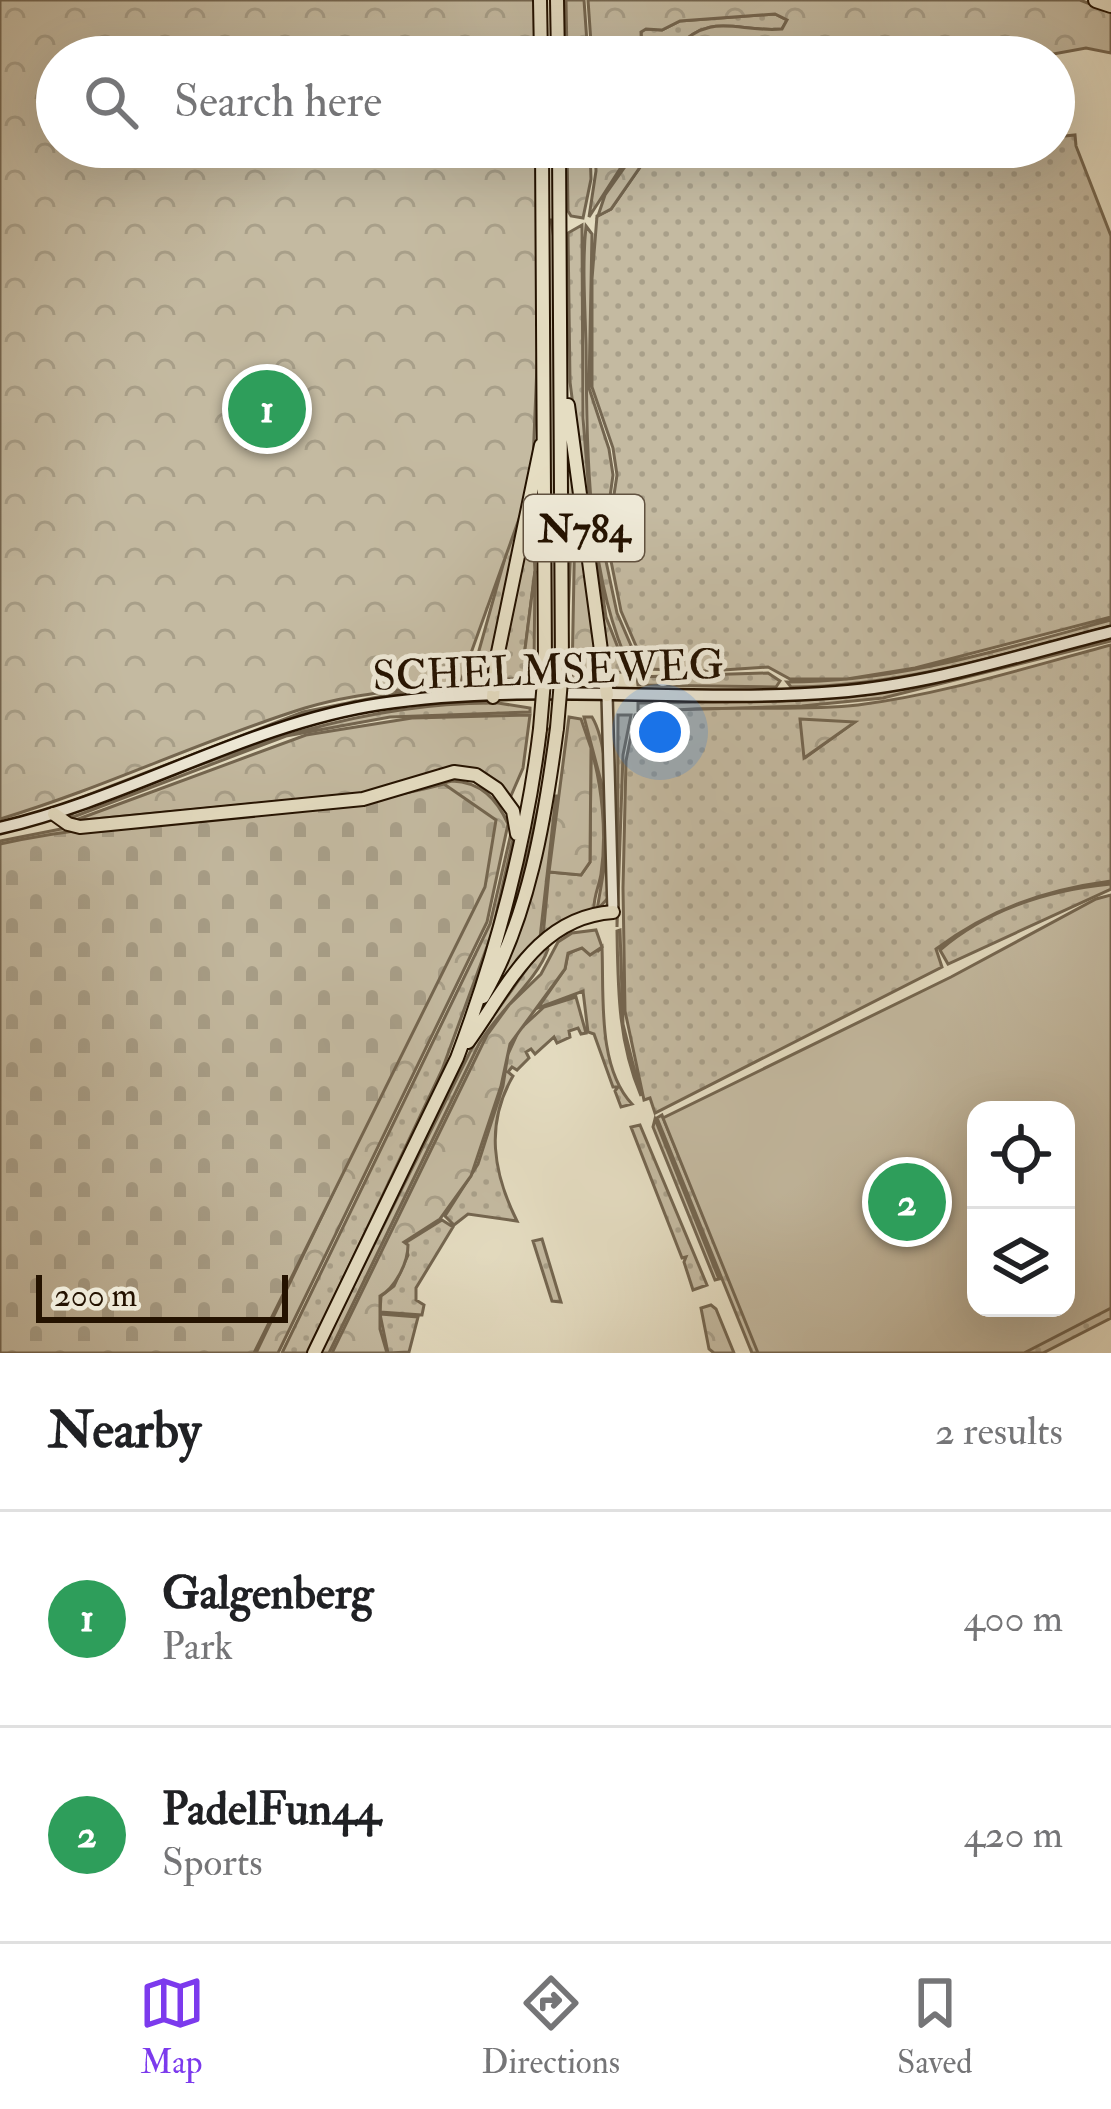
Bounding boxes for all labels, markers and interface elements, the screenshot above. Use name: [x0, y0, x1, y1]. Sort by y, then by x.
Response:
search box: [36, 36, 1075, 168]
icon: search: [78, 69, 144, 135]
text: Search here: [174, 74, 382, 130]
pin: 1: [228, 364, 306, 454]
road number: N784: [524, 495, 644, 561]
street label: SCHELMSEWEG: [372, 639, 725, 703]
your location: [630, 702, 690, 762]
map controls: [967, 1101, 1075, 1317]
button: locate: [967, 1101, 1075, 1209]
pin: 2: [868, 1157, 946, 1247]
button: layers: [967, 1209, 1075, 1317]
scale bar: [36, 1269, 288, 1322]
text: 200 m: [54, 1275, 137, 1316]
text: Nearby: [48, 1399, 201, 1463]
text: 2 results: [935, 1407, 1063, 1456]
text: Galgenberg: [162, 1566, 373, 1622]
text: 1: [80, 1594, 94, 1643]
text: 400 m: [964, 1594, 1063, 1643]
text: Park: [162, 1622, 233, 1671]
text: PadelFun44: [162, 1782, 380, 1838]
text: 2: [77, 1810, 97, 1859]
text: 420 m: [964, 1810, 1063, 1859]
text: Sports: [162, 1838, 263, 1887]
tab: Map: [139, 1970, 205, 2083]
tab: Directions: [482, 1970, 620, 2083]
tab: Saved: [897, 1970, 972, 2083]

